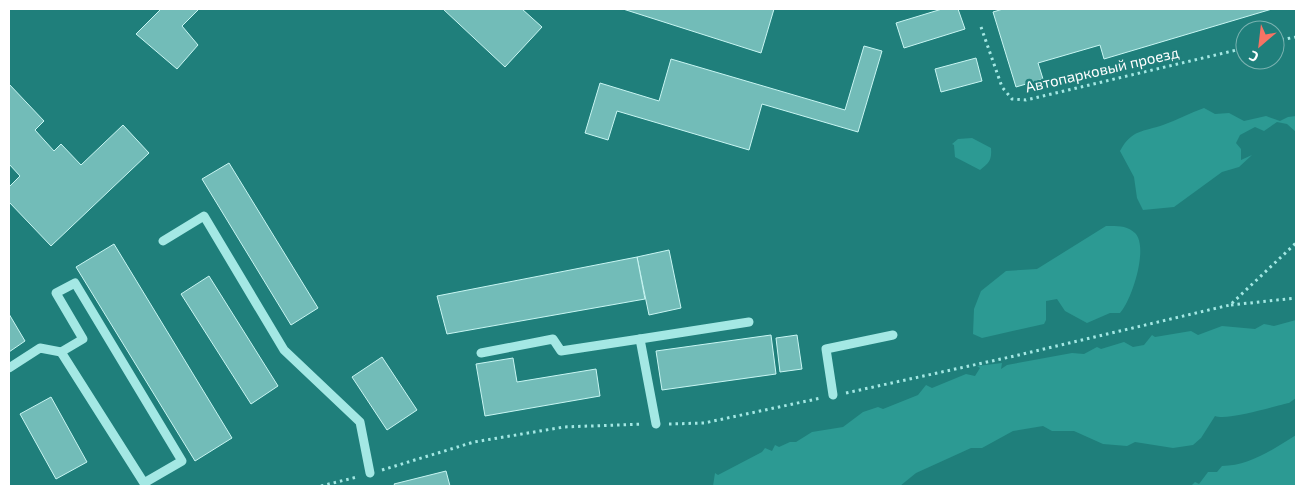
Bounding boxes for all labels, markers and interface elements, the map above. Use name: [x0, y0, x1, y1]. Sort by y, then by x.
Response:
north arrow: [1235, 20, 1285, 70]
street label: Автопарковый проезд: [1023, 43, 1181, 95]
text: С: [1246, 47, 1261, 66]

